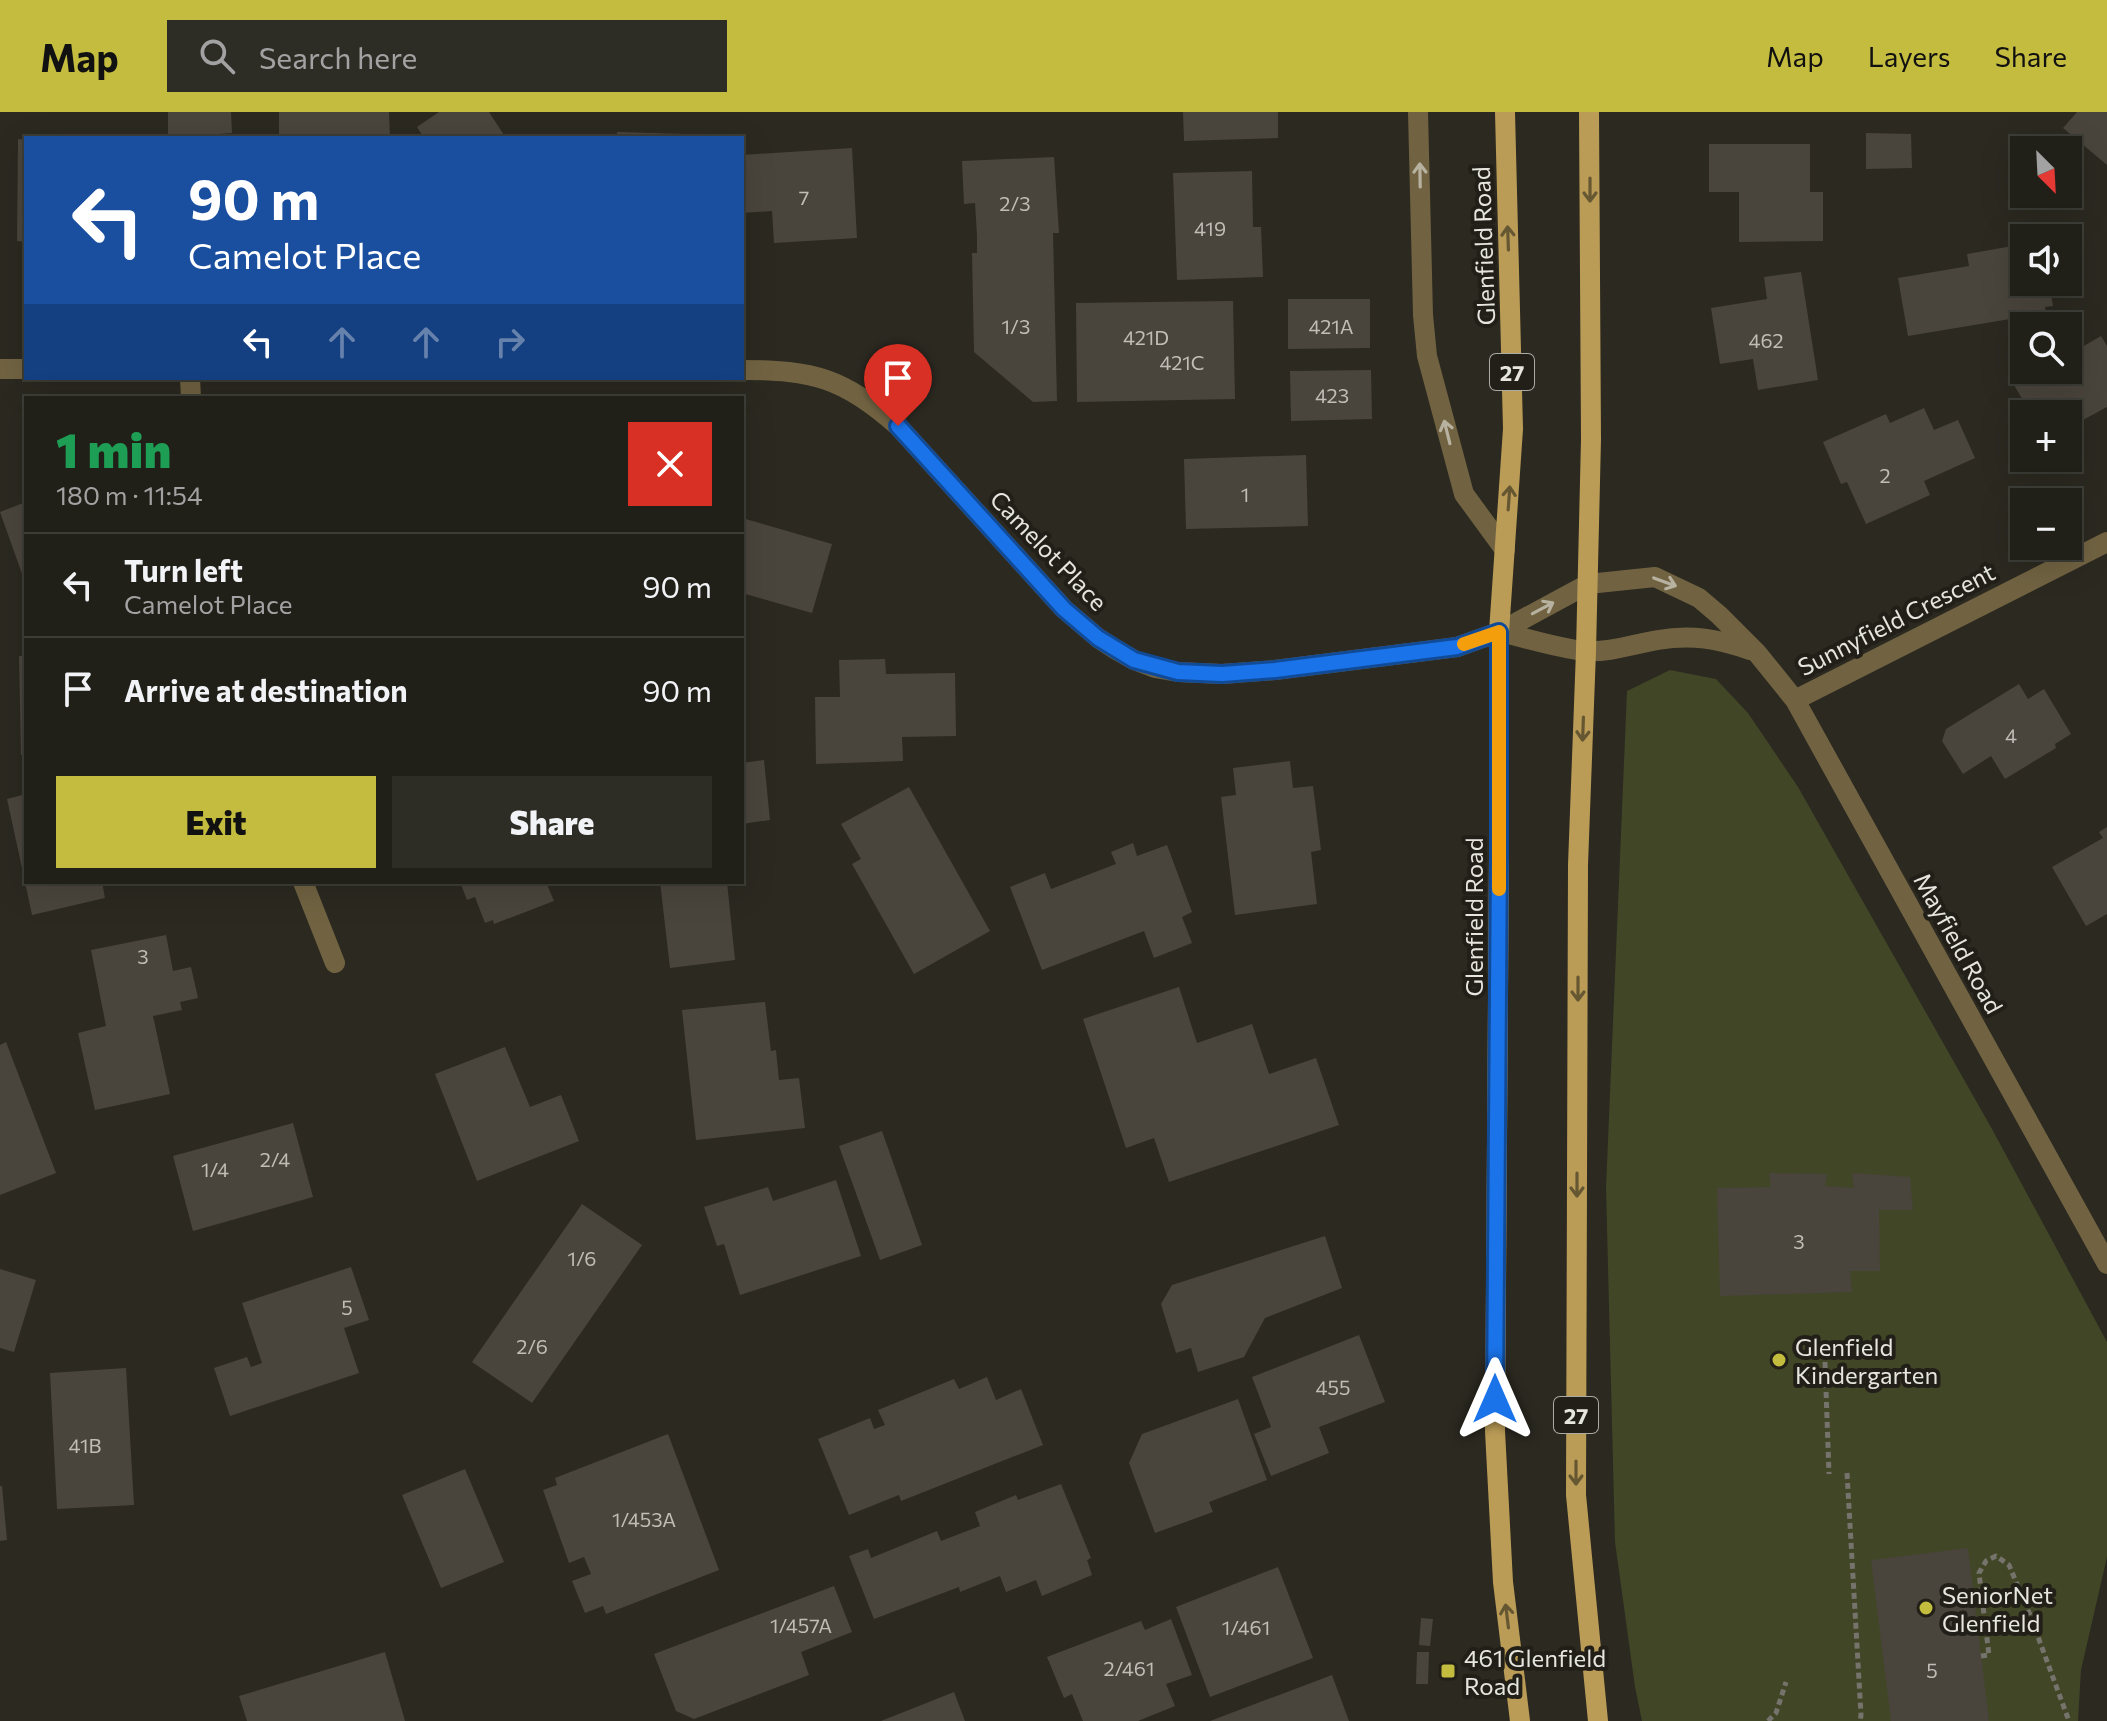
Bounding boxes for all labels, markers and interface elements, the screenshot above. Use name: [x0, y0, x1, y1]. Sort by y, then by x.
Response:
search box: [167, 20, 727, 92]
text: Map: [40, 33, 119, 80]
icon: search: [195, 34, 239, 78]
text: Search here: [259, 38, 417, 75]
text: Map: [1766, 39, 1824, 73]
text: Layers: [1868, 39, 1950, 73]
text: Share: [1994, 39, 2067, 73]
north arrow: [2010, 136, 2082, 208]
map controls: [2010, 136, 2082, 560]
one-way arrow: [1412, 162, 1427, 189]
text: 90 m: [188, 163, 319, 232]
street label: Glenfield Road: [1466, 166, 1500, 326]
icon: left: [56, 168, 160, 272]
one-way arrow: [1582, 176, 1598, 203]
house number: 7: [799, 185, 809, 209]
house number: 2/3: [999, 191, 1031, 215]
house number: 419: [1194, 216, 1226, 240]
button: sound: [2010, 224, 2082, 296]
one-way arrow: [1501, 225, 1516, 252]
text: Camelot Place: [188, 232, 421, 276]
button: search: [2010, 312, 2082, 384]
house number: 1/3: [1002, 314, 1030, 338]
house number: 421A: [1308, 314, 1354, 338]
icon: left: [236, 320, 280, 364]
icon: ahead: [320, 320, 364, 364]
icon: ahead: [404, 320, 448, 364]
icon: right: [488, 320, 532, 364]
house number: 421D: [1123, 325, 1169, 349]
house number: 462: [1748, 328, 1784, 352]
pin: [864, 344, 932, 426]
house number: 421C: [1159, 350, 1205, 374]
road number: 27: [1490, 354, 1534, 390]
icon: arrive: [876, 356, 920, 400]
house number: 423: [1315, 383, 1349, 407]
button: +: [2010, 400, 2082, 472]
text: 1 min: [56, 419, 171, 478]
one-way arrow: [1438, 420, 1453, 445]
button: close: [628, 422, 712, 506]
house number: 2: [1879, 463, 1891, 487]
text: 180 m · 11:54: [56, 479, 203, 510]
house number: 1: [1241, 482, 1249, 506]
street label: Camelot Place: [985, 484, 1113, 616]
one-way arrow: [1502, 485, 1517, 512]
button: −: [2010, 488, 2082, 560]
text: Turn left: [124, 551, 243, 588]
street label: Sunnyfield Crescent: [1793, 557, 2000, 681]
icon: left: [56, 563, 100, 607]
text: 90 m: [642, 567, 712, 604]
one-way arrow: [1652, 576, 1677, 591]
text: Camelot Place: [124, 588, 293, 619]
one-way arrow: [1531, 600, 1555, 615]
icon: arrive: [56, 667, 100, 711]
text: Arrive at destination: [124, 671, 408, 708]
text: 90 m: [642, 671, 712, 708]
one-way arrow: [1576, 715, 1591, 742]
house number: 4: [2005, 723, 2017, 747]
button: Exit: [56, 776, 376, 868]
button: Share: [392, 776, 712, 868]
street label: Glenfield Road: [1459, 837, 1488, 997]
street label: Mayfield Road: [1908, 868, 2010, 1018]
house number: 3: [137, 944, 149, 968]
one-way arrow: [1570, 975, 1586, 1002]
house number: 2/4: [260, 1147, 290, 1171]
house number: 1/4: [201, 1157, 229, 1181]
one-way arrow: [1569, 1171, 1585, 1198]
house number: 3: [1793, 1229, 1805, 1253]
house number: 1/6: [567, 1246, 597, 1270]
house number: 5: [341, 1295, 353, 1319]
place label: Glenfield Kindergarten: [1795, 1332, 1938, 1389]
house number: 2/6: [516, 1334, 548, 1358]
marker: Glenfield Kindergarten: [1770, 1351, 1788, 1369]
position arrow: [1453, 1357, 1537, 1441]
house number: 455: [1316, 1375, 1350, 1399]
road number: 27: [1554, 1397, 1598, 1433]
house number: 41B: [69, 1433, 102, 1457]
one-way arrow: [1568, 1459, 1584, 1486]
house number: 1/453A: [612, 1507, 676, 1531]
place label: SeniorNet Glenfield: [1942, 1580, 2053, 1637]
marker: SeniorNet Glenfield: [1917, 1599, 1935, 1617]
one-way arrow: [1499, 1604, 1514, 1629]
house number: 1/457A: [770, 1613, 832, 1637]
house number: 1/461: [1222, 1615, 1270, 1639]
place label: 461 Glenfield Road: [1464, 1643, 1606, 1700]
house number: 2/461: [1103, 1656, 1155, 1680]
house number: 5: [1926, 1658, 1938, 1682]
marker: 461 Glenfield Road: [1439, 1662, 1457, 1680]

